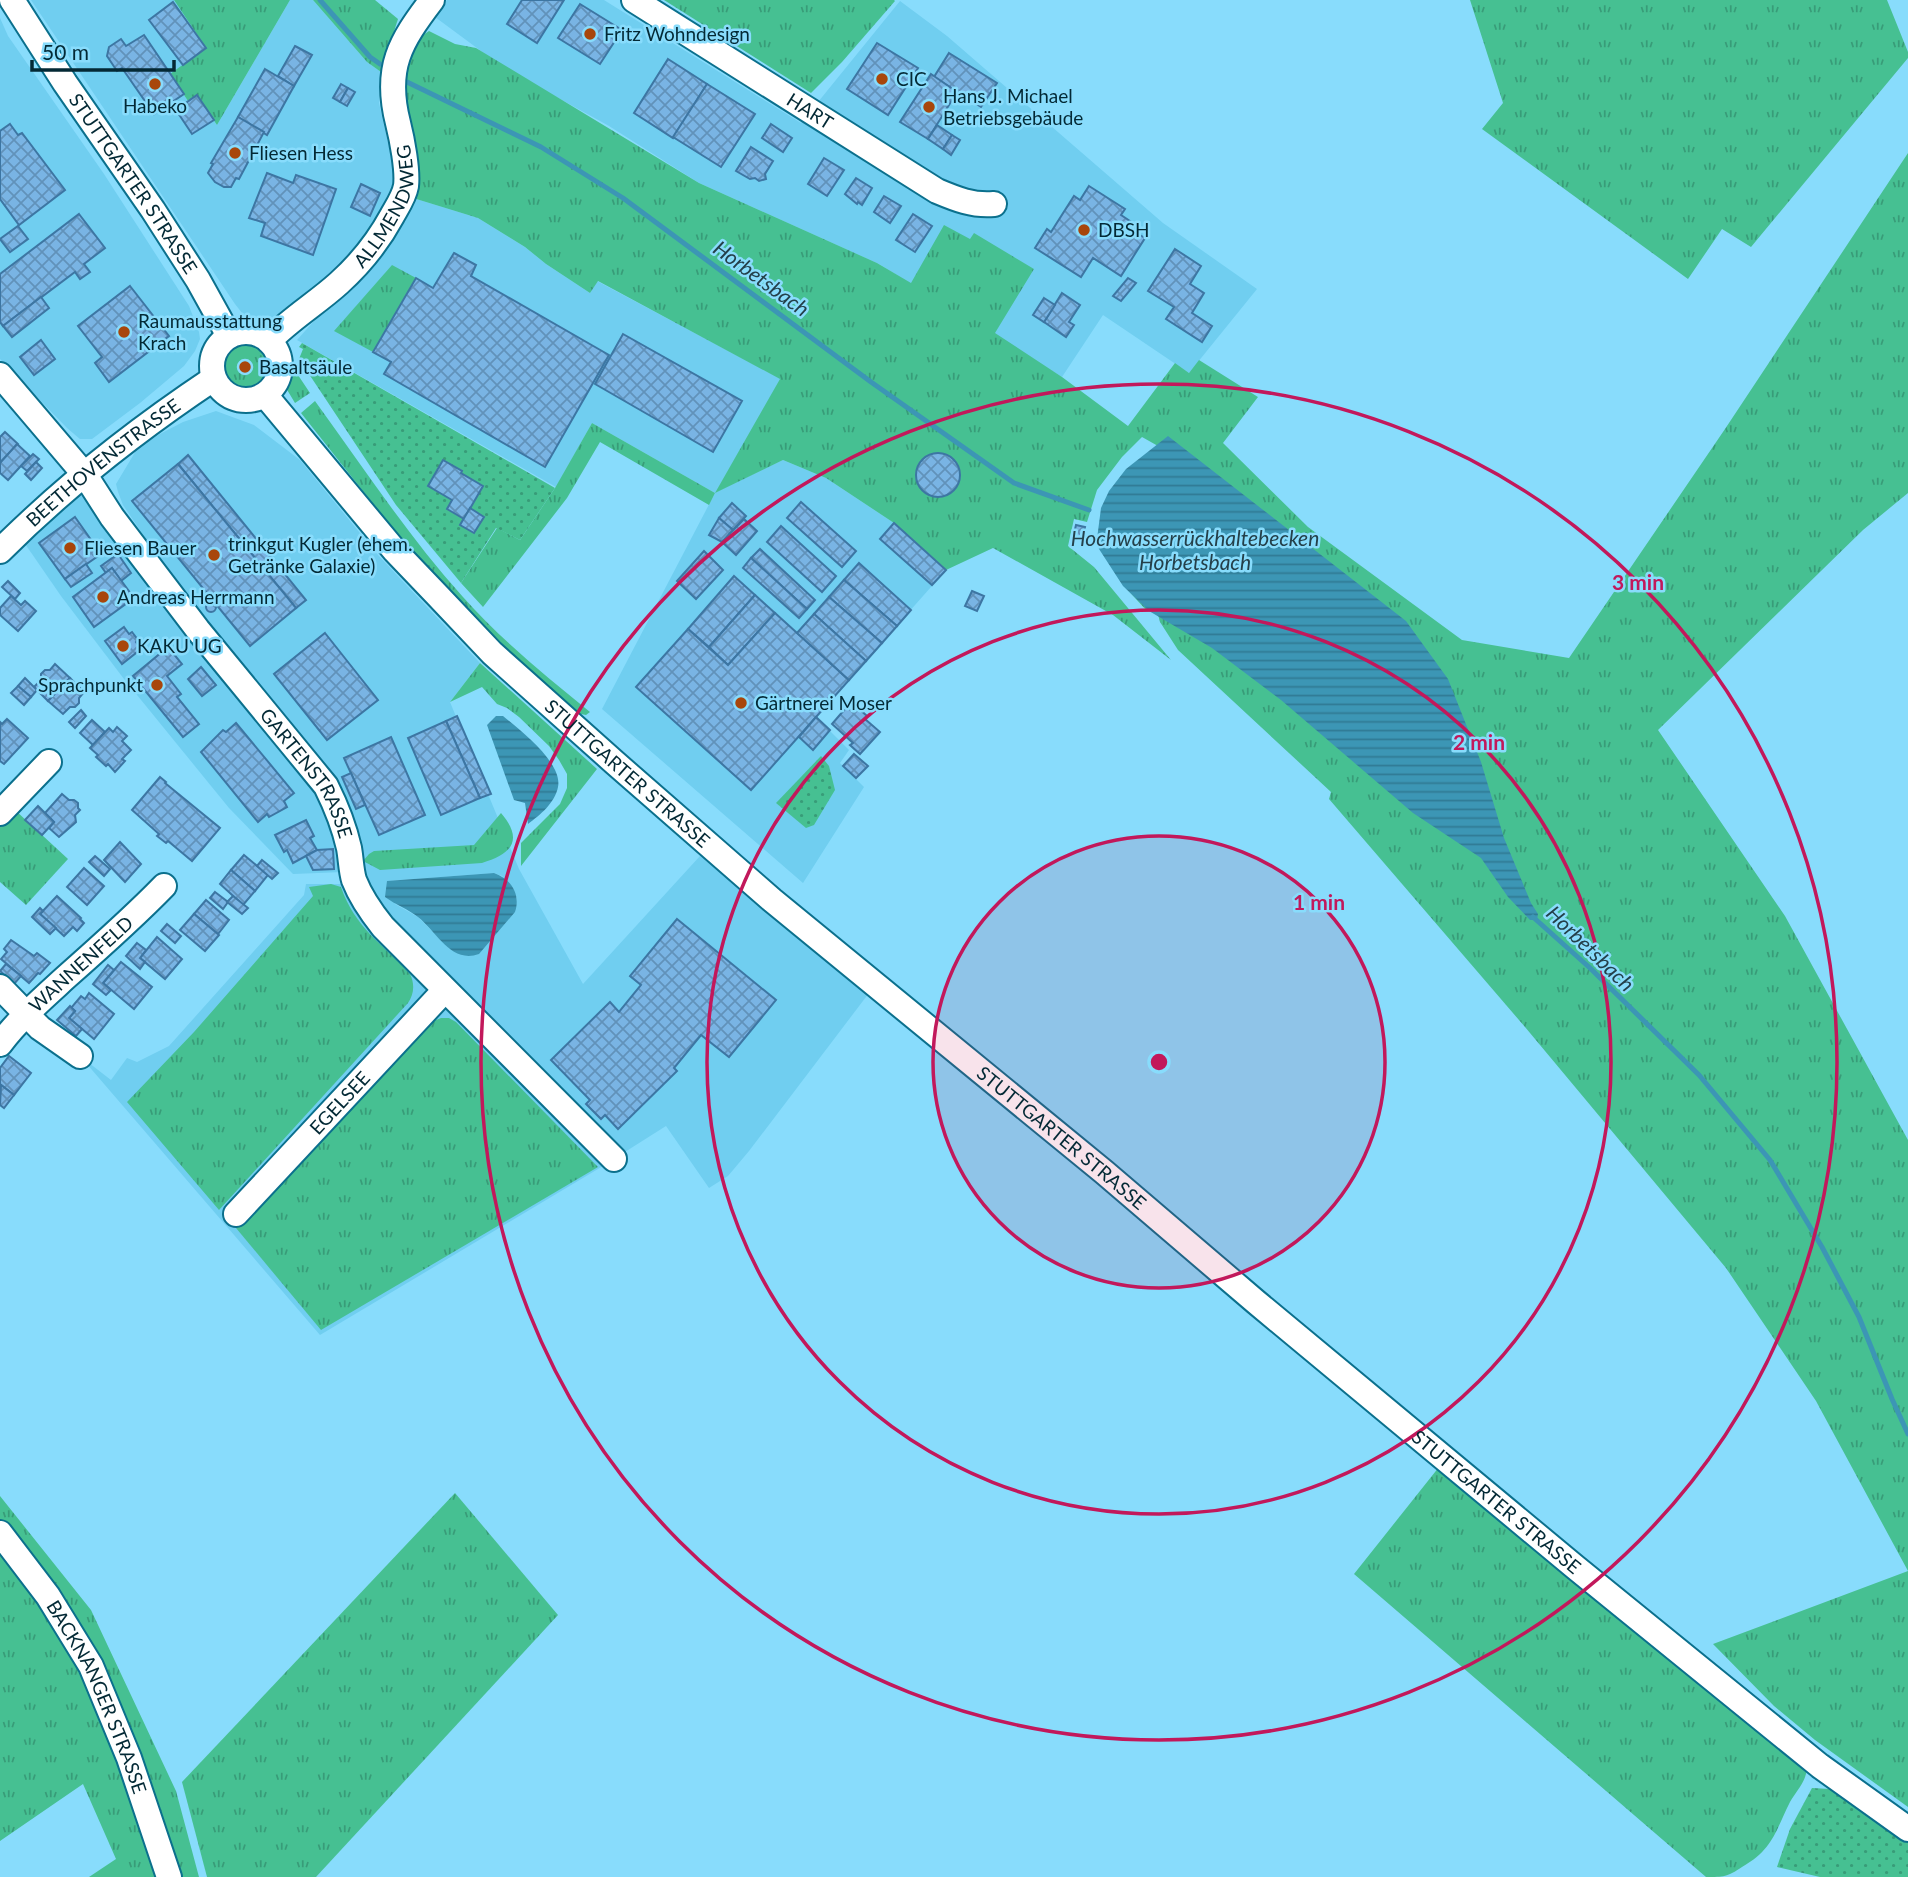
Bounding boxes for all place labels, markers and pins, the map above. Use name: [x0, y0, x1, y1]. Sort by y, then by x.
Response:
place label: Fritz Wohndesign: [604, 22, 750, 45]
marker: Fritz Wohndesign: [582, 26, 598, 42]
place label: CIC: [896, 67, 927, 90]
marker: CIC: [874, 71, 890, 87]
marker: Habeko: [147, 76, 163, 92]
place label: Hans J. Michael Betriebsgebäude: [943, 84, 1083, 129]
place label: Habeko: [123, 94, 187, 117]
marker: Hans J. Michael Betriebsgebäude: [921, 99, 937, 115]
place label: Fliesen Hess: [249, 141, 353, 164]
marker: Fliesen Hess: [227, 145, 243, 161]
place label: DBSH: [1098, 218, 1150, 241]
marker: DBSH: [1076, 222, 1092, 238]
place label: Raumausstattung Krach: [138, 309, 282, 354]
marker: Raumausstattung Krach: [116, 324, 132, 340]
place label: Basaltsäule: [259, 355, 352, 378]
marker: Basaltsäule: [237, 359, 253, 375]
place label: trinkgut Kugler (ehem. Getränke Galaxie): [228, 532, 412, 577]
place label: Fliesen Bauer: [84, 536, 197, 559]
marker: Fliesen Bauer: [62, 540, 78, 556]
marker: trinkgut Kugler (ehem. Getränke Galaxie): [206, 547, 222, 563]
place label: Andreas Herrmann: [117, 585, 275, 608]
marker: Andreas Herrmann: [95, 589, 111, 605]
place label: KAKU UG: [137, 634, 222, 657]
marker: KAKU UG: [115, 638, 131, 654]
place label: Sprachpunkt: [38, 673, 143, 696]
marker: Sprachpunkt: [149, 677, 165, 693]
place label: Gärtnerei Moser: [755, 691, 892, 714]
marker: Gärtnerei Moser: [733, 695, 749, 711]
centre of rings: [1147, 1050, 1171, 1074]

